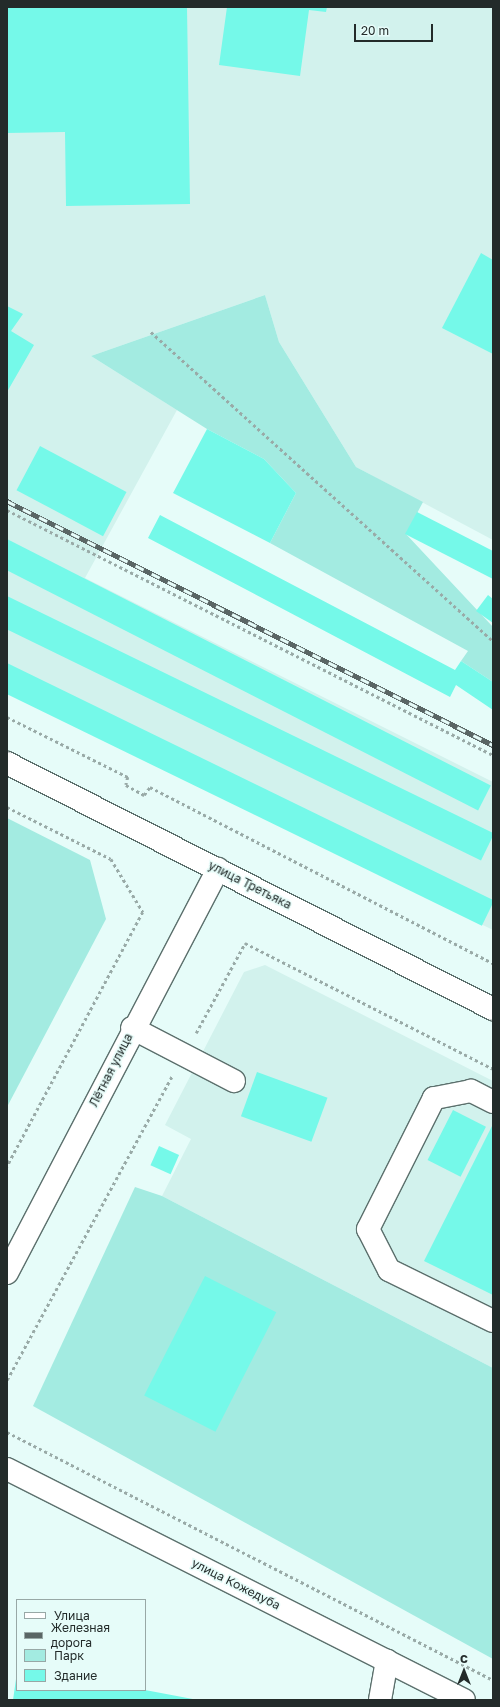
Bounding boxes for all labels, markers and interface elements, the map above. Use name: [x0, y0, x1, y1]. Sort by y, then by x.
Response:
scale bar: [356, 16, 435, 42]
text: 20 m: [361, 23, 389, 38]
street label: улица Третьяка: [206, 858, 294, 912]
street label: Лётная улица: [86, 1031, 136, 1109]
street label: улица Кожедуба: [189, 1556, 283, 1612]
legend: [16, 1599, 146, 1691]
text: Улица: [54, 1608, 90, 1623]
text: Железная дорога: [51, 1620, 110, 1650]
text: Парк: [54, 1648, 84, 1663]
north arrow: [444, 1651, 484, 1691]
text: С: [460, 1652, 468, 1665]
text: Здание: [54, 1668, 97, 1683]

